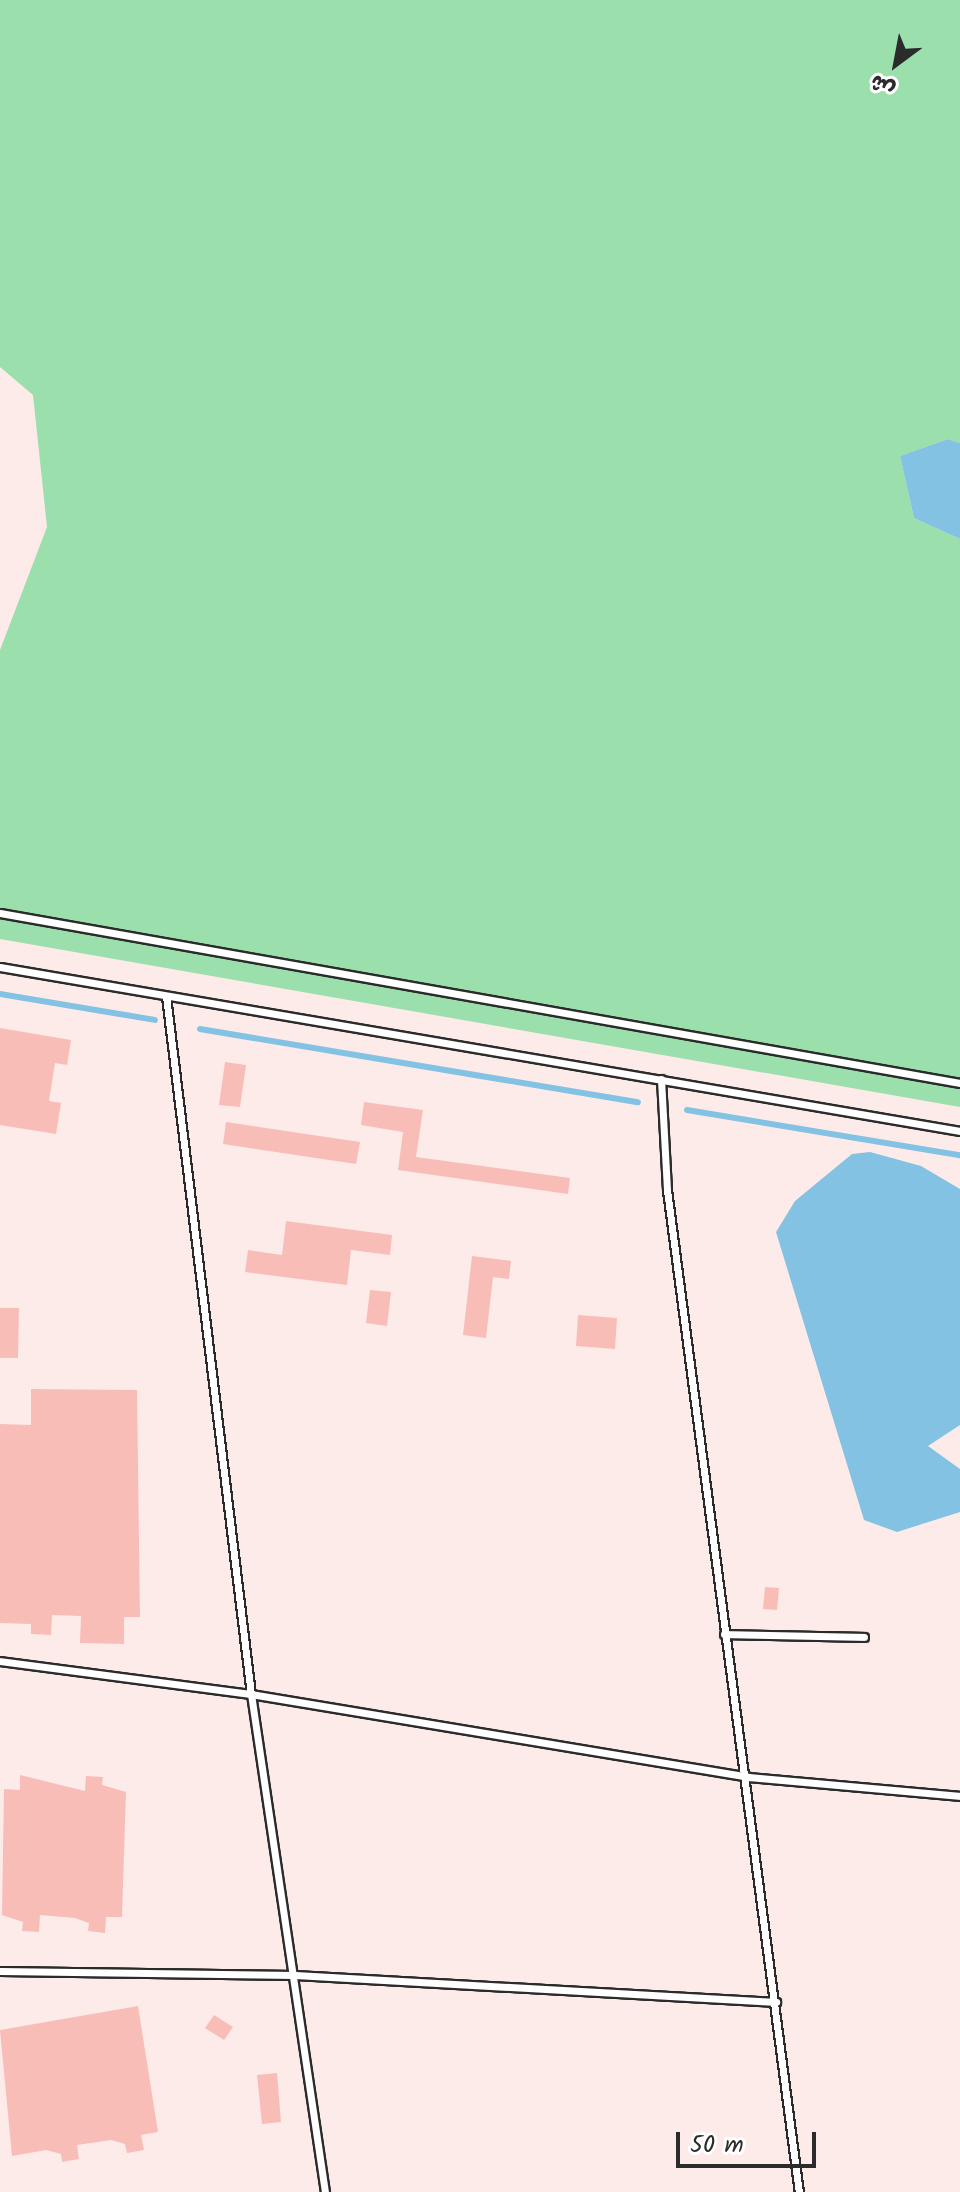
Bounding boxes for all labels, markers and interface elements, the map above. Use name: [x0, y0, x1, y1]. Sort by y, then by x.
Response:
north arrow: [856, 24, 936, 104]
text: ش: [863, 64, 903, 106]
scale bar: [680, 2116, 820, 2166]
text: 50 m: [690, 2126, 744, 2165]

